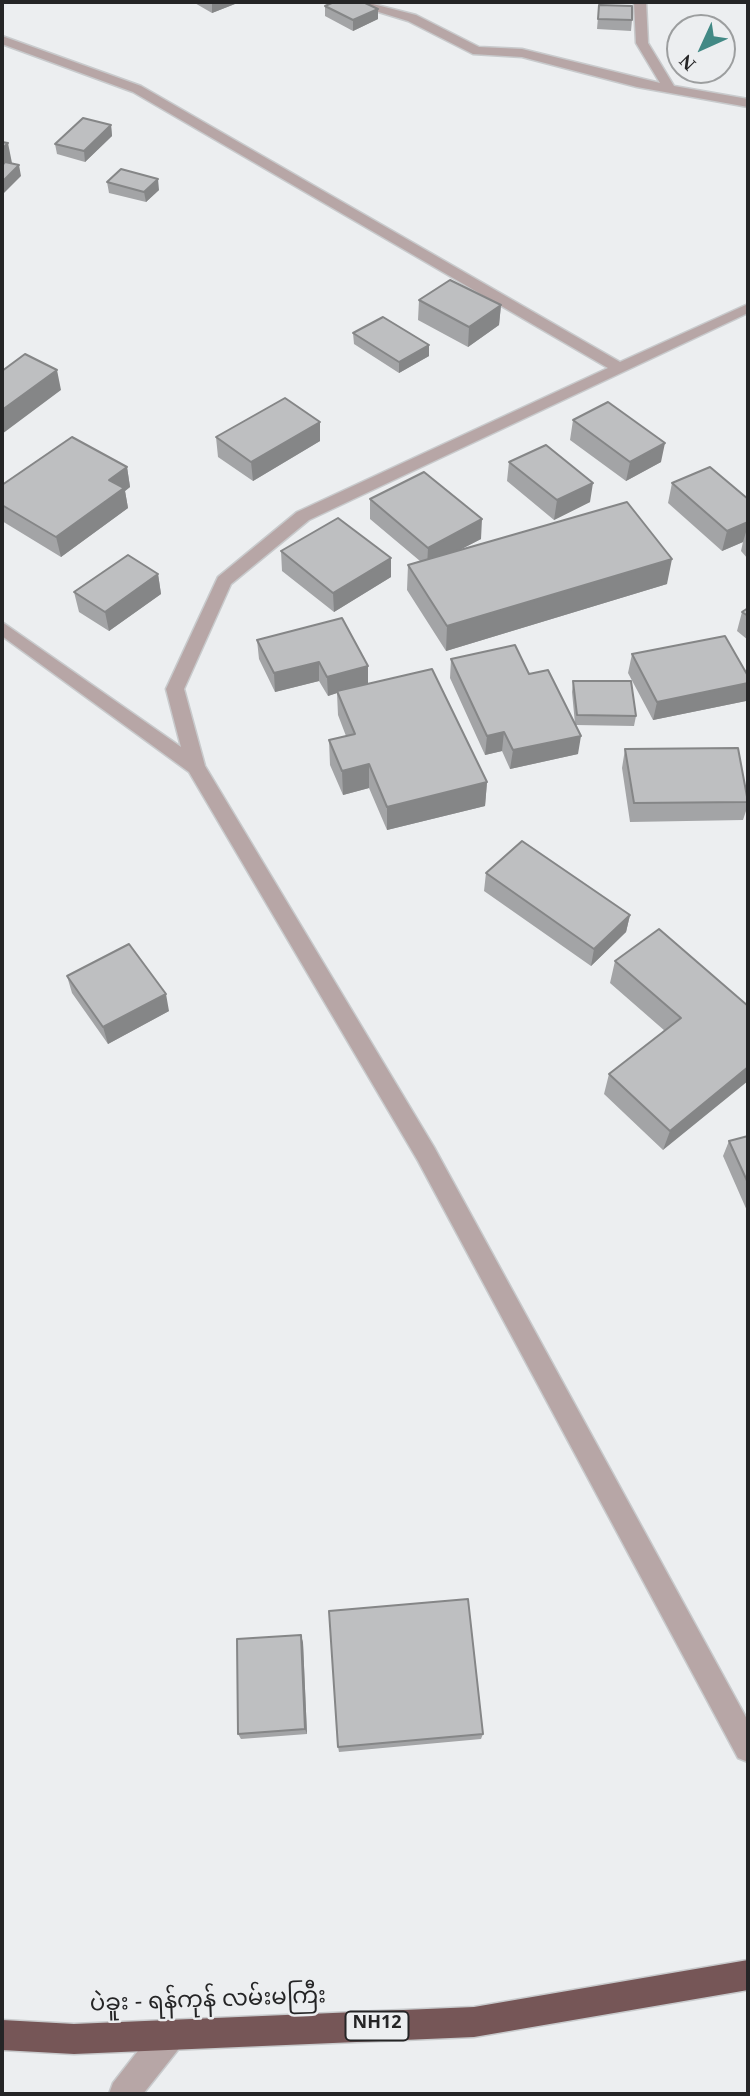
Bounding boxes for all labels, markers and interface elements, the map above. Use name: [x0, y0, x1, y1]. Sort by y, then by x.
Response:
north arrow: [666, 14, 736, 84]
text: N: [675, 51, 699, 75]
street label: ပဲခူး - ရန်ကုန် လမ်းမကြီး: [89, 1986, 327, 2022]
road number: NH12: [346, 2012, 408, 2040]

